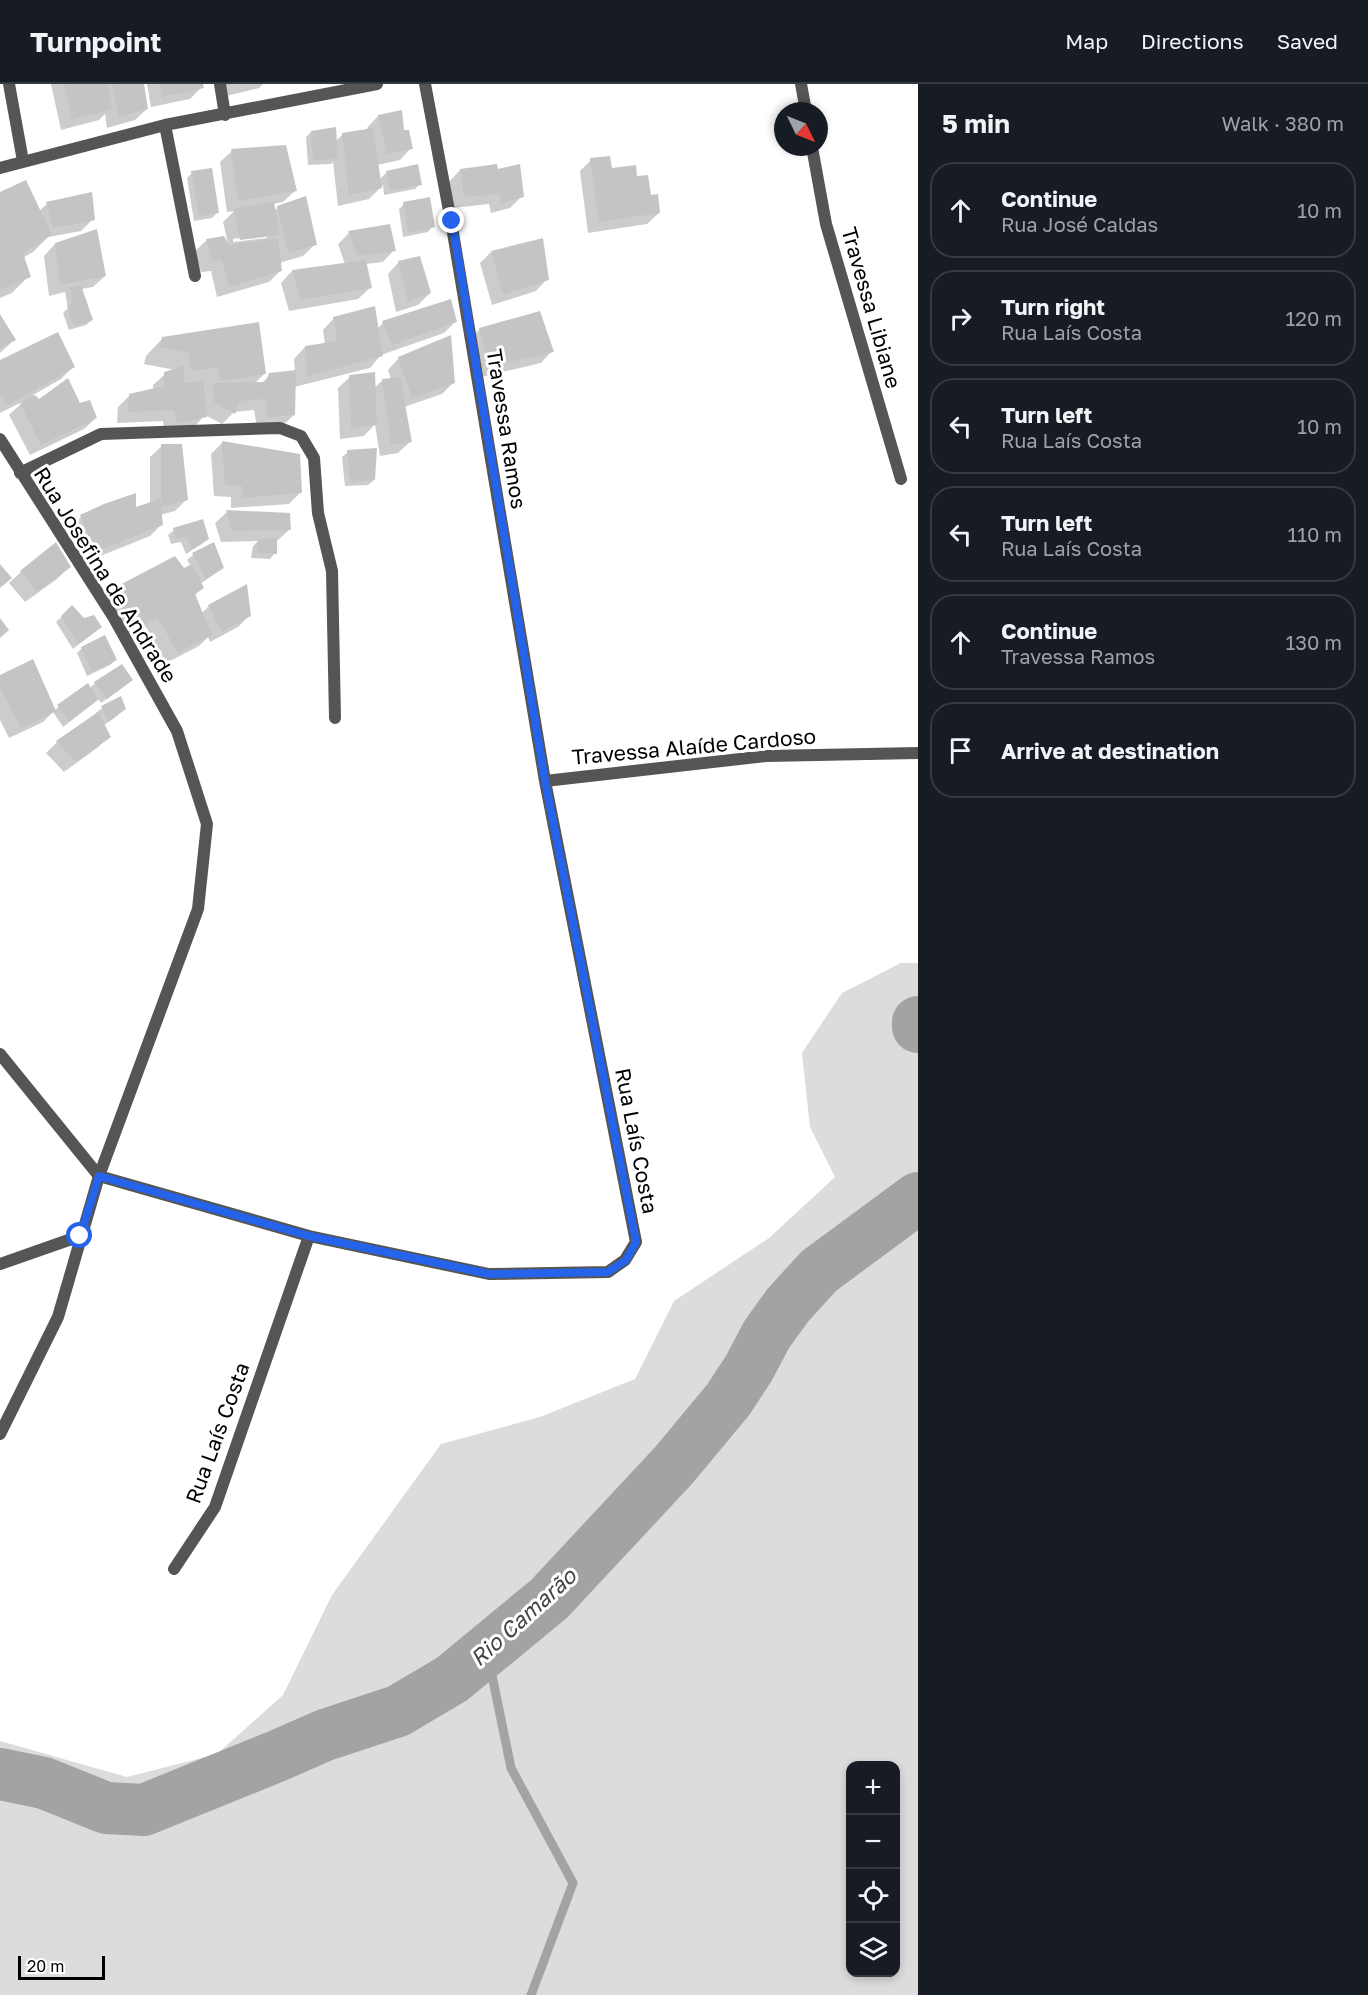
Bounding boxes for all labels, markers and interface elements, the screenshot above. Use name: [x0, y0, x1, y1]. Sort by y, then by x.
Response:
text: Turnpoint: [30, 25, 161, 58]
text: Map: [1065, 28, 1108, 54]
text: Directions: [1141, 28, 1244, 54]
text: Saved: [1277, 28, 1338, 54]
north arrow: [774, 102, 828, 156]
text: 5 min: [942, 108, 1010, 139]
text: Walk · 380 m: [1222, 111, 1344, 135]
text: Continue: [1001, 185, 1097, 212]
icon: ahead: [944, 194, 977, 227]
text: 10 m: [1297, 198, 1342, 222]
route end: [438, 207, 464, 233]
text: Rua José Caldas: [1001, 212, 1158, 236]
street label: Travessa Libiane: [837, 224, 907, 391]
text: Turn right: [1001, 293, 1105, 320]
icon: right: [944, 302, 977, 335]
text: 120 m: [1286, 306, 1342, 330]
text: Rua Laís Costa: [1001, 320, 1142, 344]
street label: Travessa Ramos: [481, 347, 532, 511]
text: Turn left: [1001, 401, 1092, 428]
icon: left: [944, 410, 977, 443]
text: 10 m: [1297, 414, 1342, 438]
text: Rua Laís Costa: [1001, 428, 1142, 452]
street label: Rua Josefina de Andrade: [29, 462, 183, 687]
text: Turn left: [1001, 509, 1092, 536]
icon: left: [944, 518, 977, 551]
text: 110 m: [1288, 522, 1342, 546]
text: Rua Laís Costa: [1001, 536, 1142, 560]
text: Continue: [1001, 617, 1097, 644]
icon: ahead: [944, 626, 977, 659]
text: 130 m: [1286, 630, 1342, 654]
text: Travessa Ramos: [1001, 644, 1155, 668]
street label: Travessa Alaíde Cardoso: [571, 722, 817, 770]
icon: arrive: [944, 734, 977, 767]
text: Arrive at destination: [1001, 737, 1219, 764]
street label: Rua Laís Costa: [610, 1066, 664, 1216]
route start: [66, 1222, 92, 1248]
street label: Rua Laís Costa: [180, 1359, 255, 1507]
water label: Rio Camarão: [464, 1561, 582, 1671]
map controls: [846, 1761, 900, 1977]
button: +: [846, 1761, 900, 1815]
button: −: [846, 1815, 900, 1869]
button: locate: [846, 1869, 900, 1923]
button: layers: [846, 1923, 900, 1977]
scale bar: [18, 1953, 105, 1980]
text: 20 m: [27, 1956, 64, 1976]

